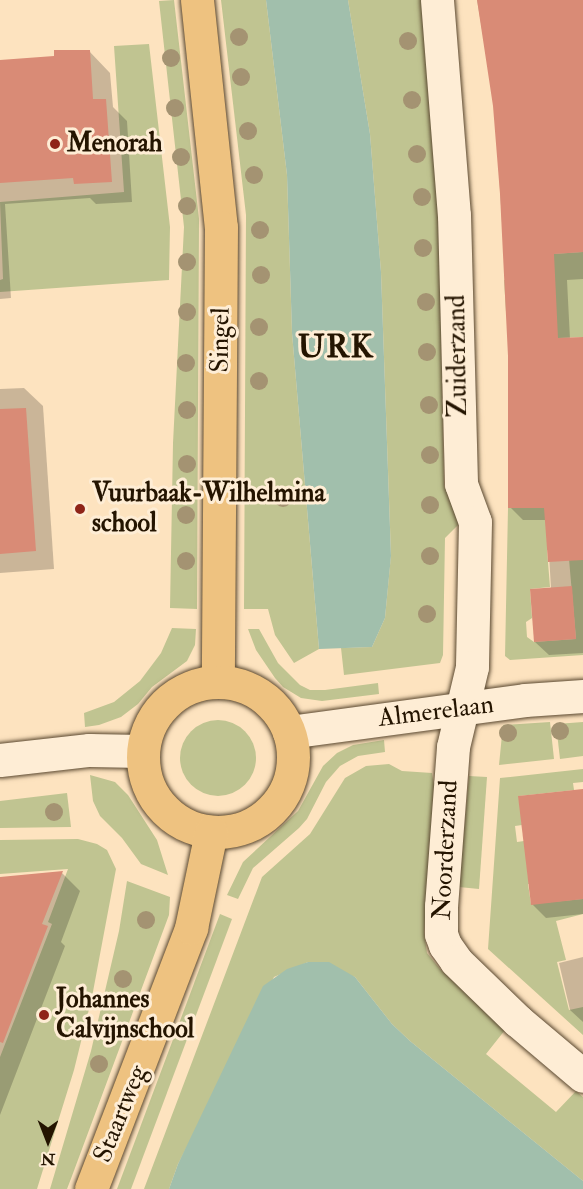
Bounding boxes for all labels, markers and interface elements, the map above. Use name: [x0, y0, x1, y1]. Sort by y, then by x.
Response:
place label: Menorah: [67, 128, 162, 160]
marker: Menorah: [48, 137, 62, 151]
street label: Zuiderzand: [441, 294, 475, 418]
street label: Singel: [205, 307, 237, 373]
district label: URK: [298, 328, 374, 366]
place label: Vuurbaak-Wilhelmina school: [92, 478, 325, 540]
marker: Vuurbaak-Wilhelmina school: [73, 502, 87, 516]
street label: Almerelaan: [377, 689, 495, 735]
street label: Noorderzand: [427, 779, 465, 921]
place label: Johannes Calvijnschool: [56, 984, 194, 1046]
marker: Johannes Calvijnschool: [37, 1008, 51, 1022]
street label: Staartweg: [87, 1061, 155, 1167]
north arrow: [18, 1111, 78, 1171]
text: N: [41, 1149, 55, 1169]

